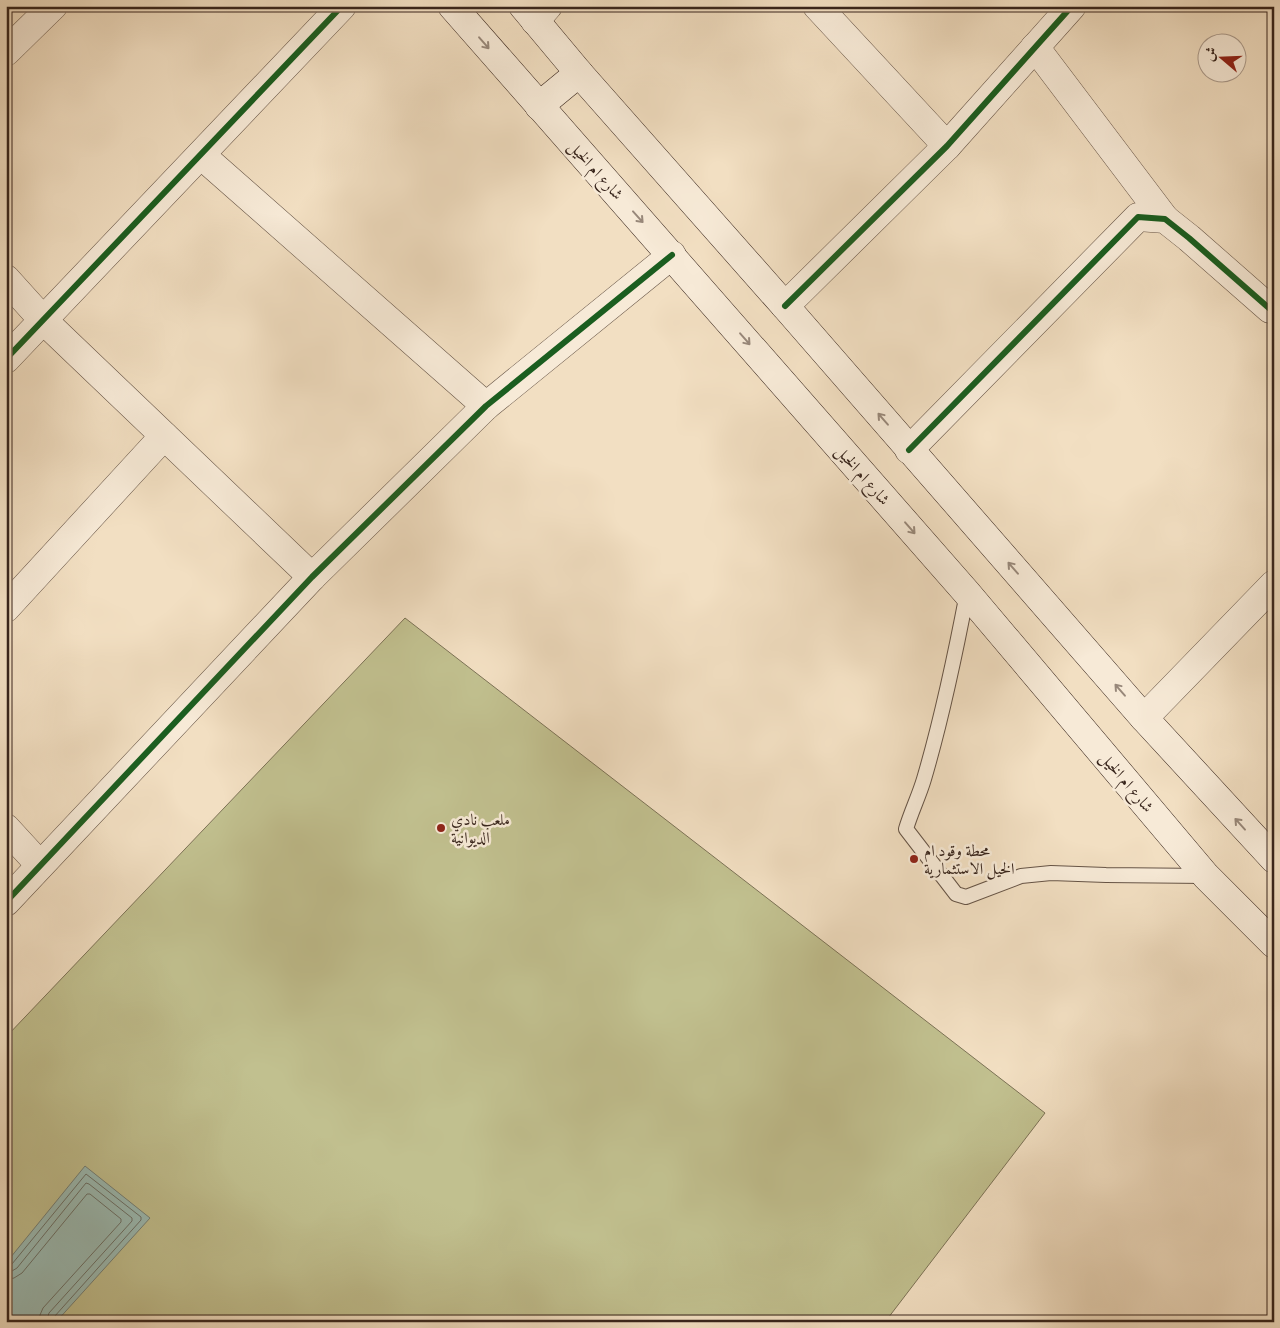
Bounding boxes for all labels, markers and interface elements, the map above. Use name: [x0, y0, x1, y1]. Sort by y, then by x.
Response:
north arrow: [1198, 32, 1248, 82]
one-way arrow: [478, 36, 489, 49]
text: ش: [1200, 44, 1221, 63]
street label: شارع ام الخيل: [561, 136, 628, 207]
one-way arrow: [632, 211, 644, 224]
one-way arrow: [739, 333, 751, 346]
one-way arrow: [878, 413, 889, 426]
street label: شارع ام الخيل: [828, 441, 894, 512]
one-way arrow: [904, 521, 916, 534]
one-way arrow: [1007, 561, 1019, 574]
one-way arrow: [1114, 684, 1125, 697]
street label: شارع ام الخيل: [1092, 748, 1158, 819]
place label: ملعب نادي الديوانية: [451, 810, 510, 848]
one-way arrow: [1234, 817, 1246, 830]
marker: ملعب نادي الديوانية: [435, 822, 447, 834]
place label: محطة وقود ام الخيل الاستثمارية: [924, 841, 1014, 880]
marker: محطة وقود ام الخيل الاستثمارية: [908, 853, 920, 865]

